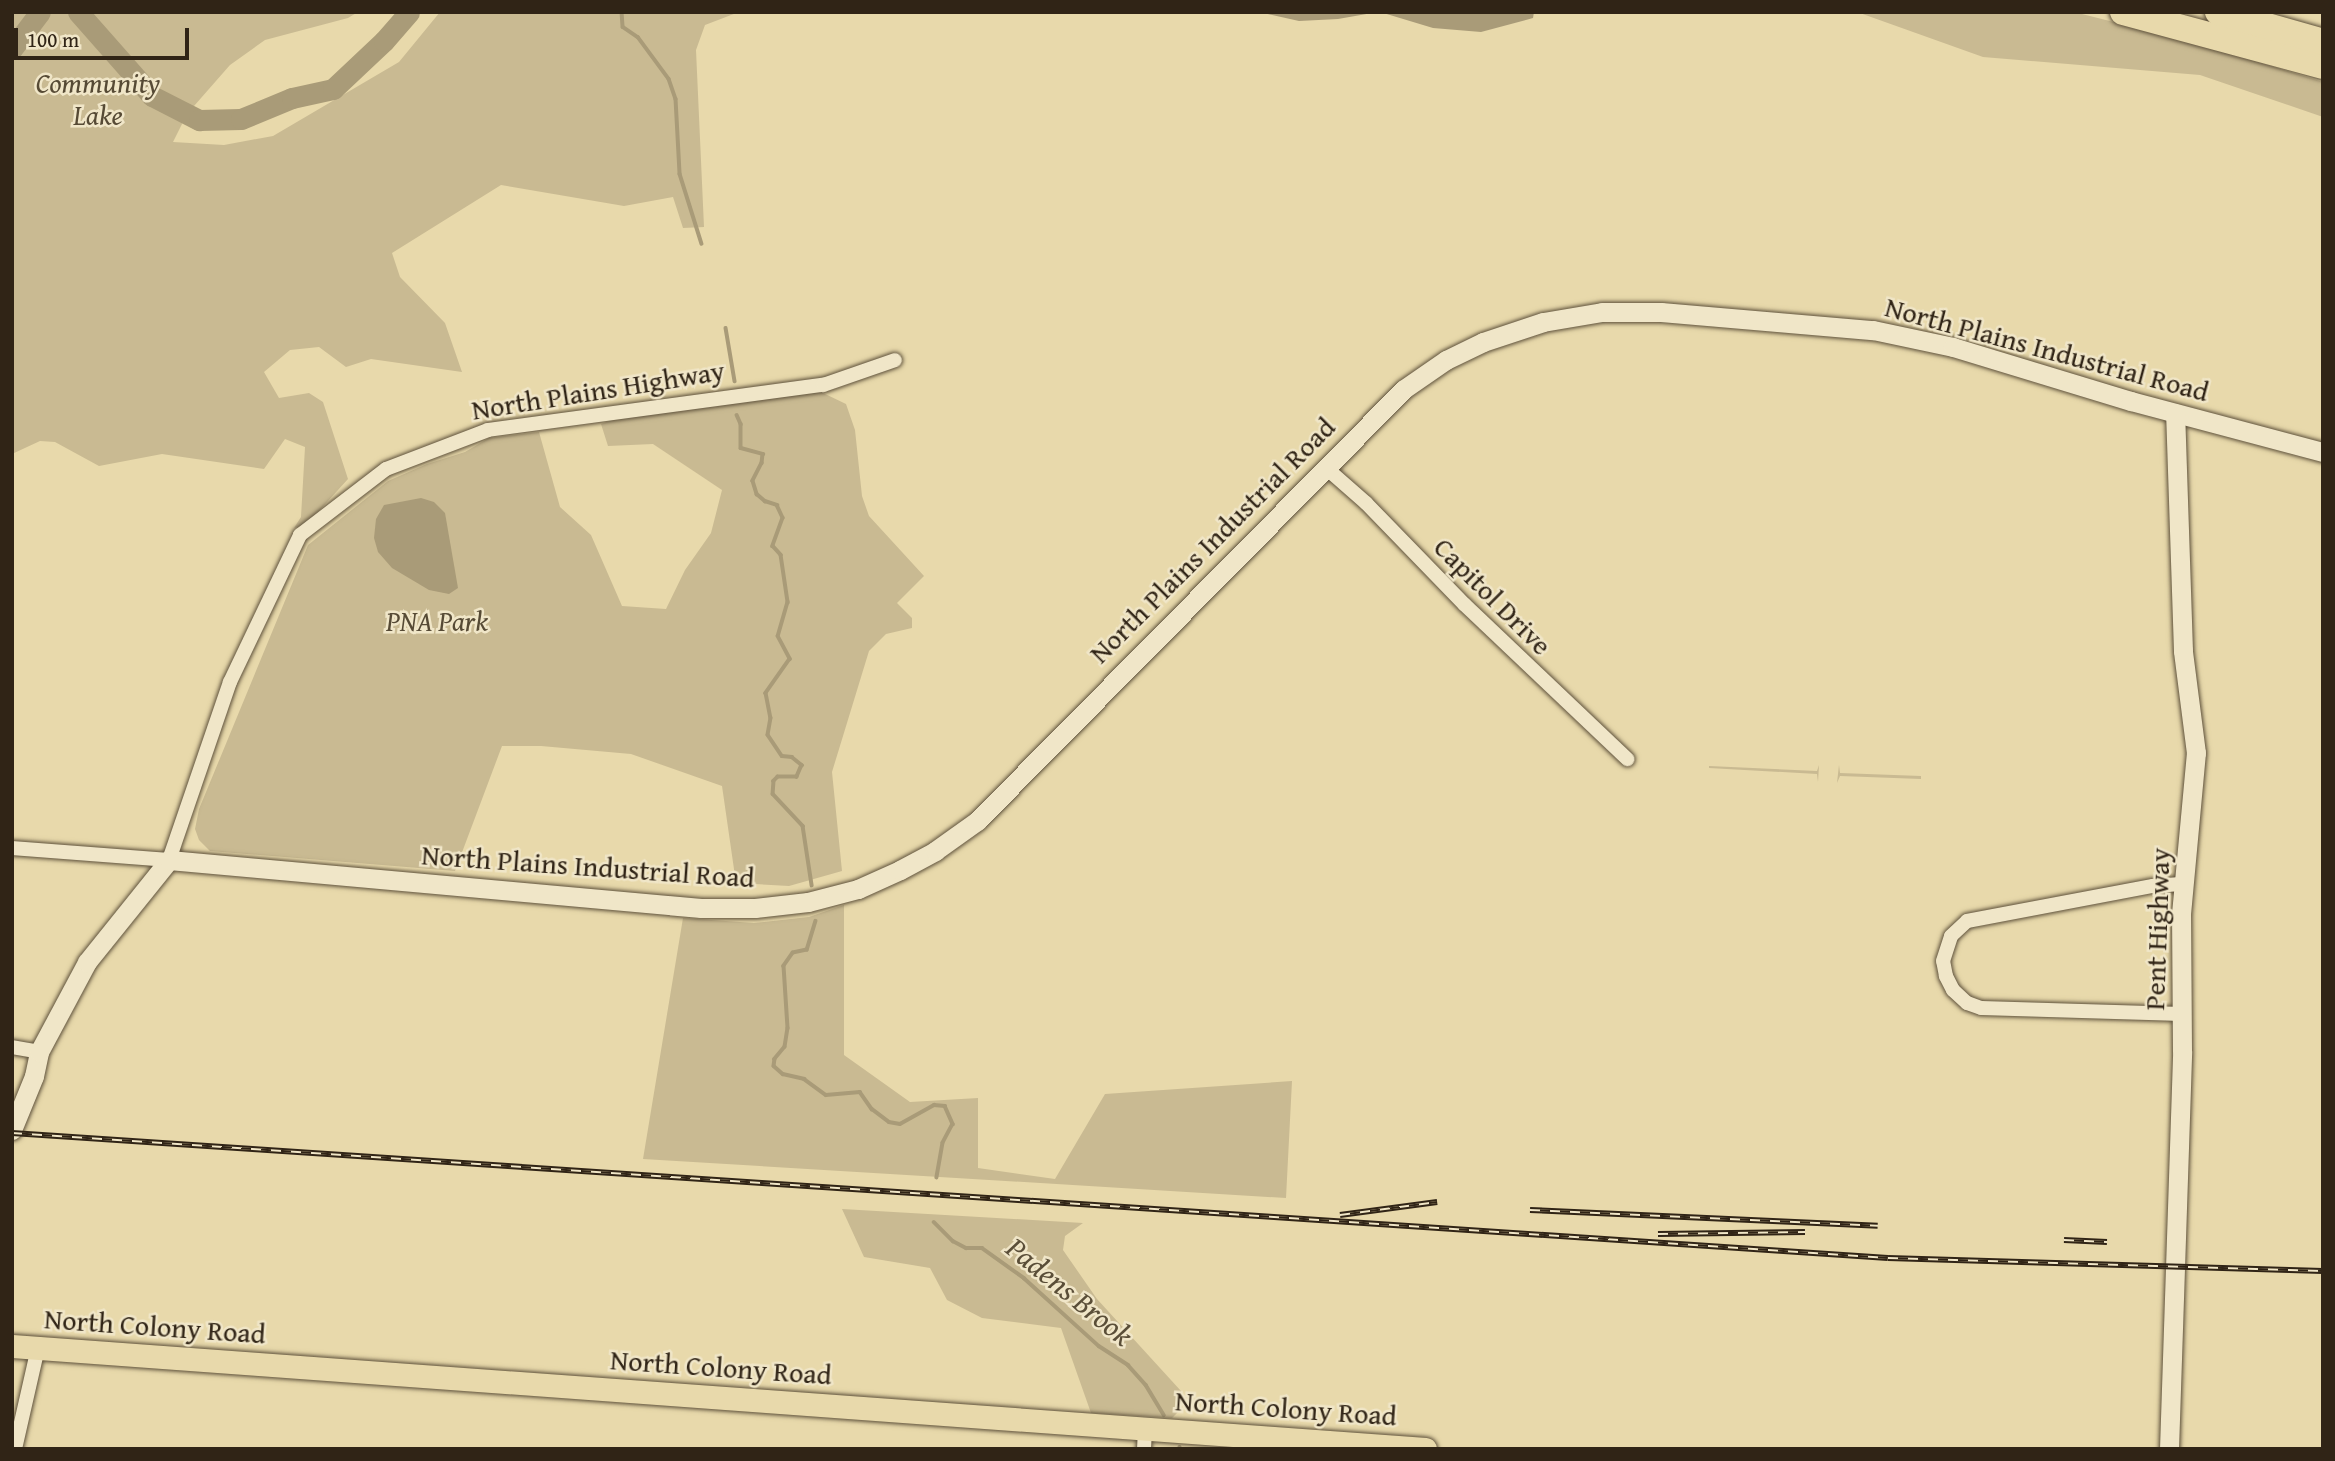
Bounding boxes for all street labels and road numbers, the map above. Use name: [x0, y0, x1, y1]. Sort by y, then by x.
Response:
street label: North Plains Industrial Road: [1882, 290, 2212, 408]
street label: North Plains Highway: [469, 353, 727, 427]
street label: North Plains Industrial Road: [1082, 410, 1342, 670]
street label: Capitol Drive: [1427, 530, 1559, 662]
street label: North Plains Industrial Road: [420, 838, 756, 894]
street label: Pent Highway: [2137, 847, 2177, 1011]
street label: North Colony Road: [43, 1301, 267, 1351]
street label: North Colony Road: [609, 1342, 833, 1392]
street label: North Colony Road: [1174, 1383, 1398, 1433]

